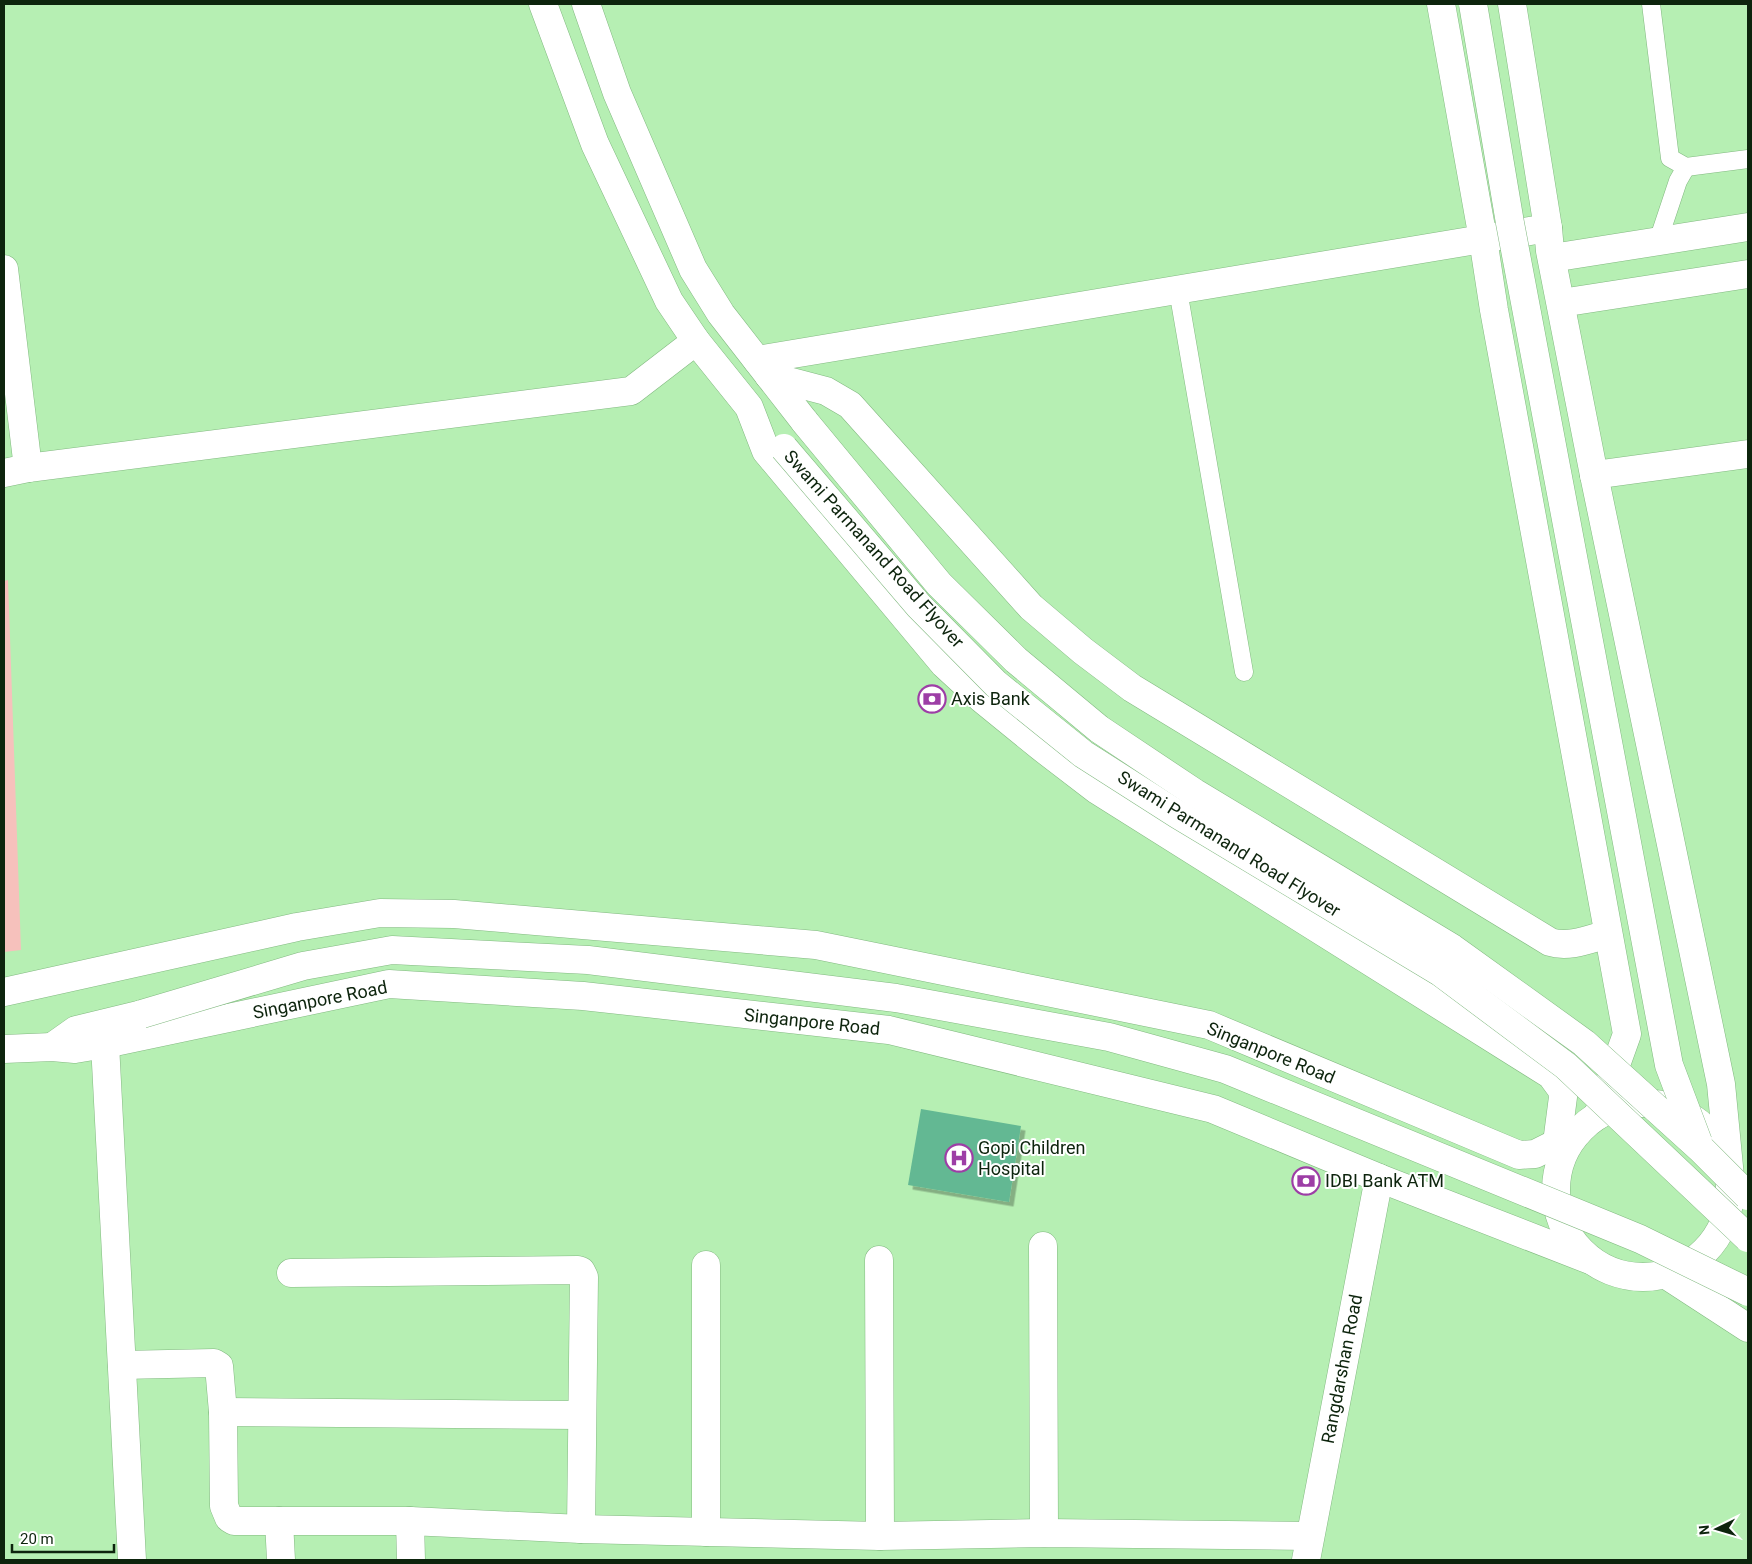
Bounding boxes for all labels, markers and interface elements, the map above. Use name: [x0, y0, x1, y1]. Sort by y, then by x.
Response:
street label: Swami Parmanand Road Flyover: [780, 446, 969, 652]
bank icon: Axis Bank: [917, 684, 947, 714]
place label: Axis Bank: [951, 688, 1031, 709]
street label: Swami Parmanand Road Flyover: [1114, 766, 1344, 921]
street label: Singanpore Road: [251, 976, 389, 1023]
street label: Singanpore Road: [743, 1004, 881, 1039]
street label: Singanpore Road: [1204, 1017, 1338, 1088]
place label: Gopi Children Hospital: [978, 1137, 1085, 1179]
hospital icon: Gopi Children Hospital: [944, 1143, 974, 1173]
bank icon: IDBI Bank ATM: [1291, 1166, 1321, 1196]
place label: IDBI Bank ATM: [1325, 1170, 1444, 1191]
street label: Rangdarshan Road: [1317, 1292, 1366, 1445]
north arrow: [1692, 1504, 1742, 1554]
scale bar: [12, 1522, 115, 1554]
text: N: [1696, 1525, 1712, 1536]
text: 20 m: [20, 1530, 54, 1548]

